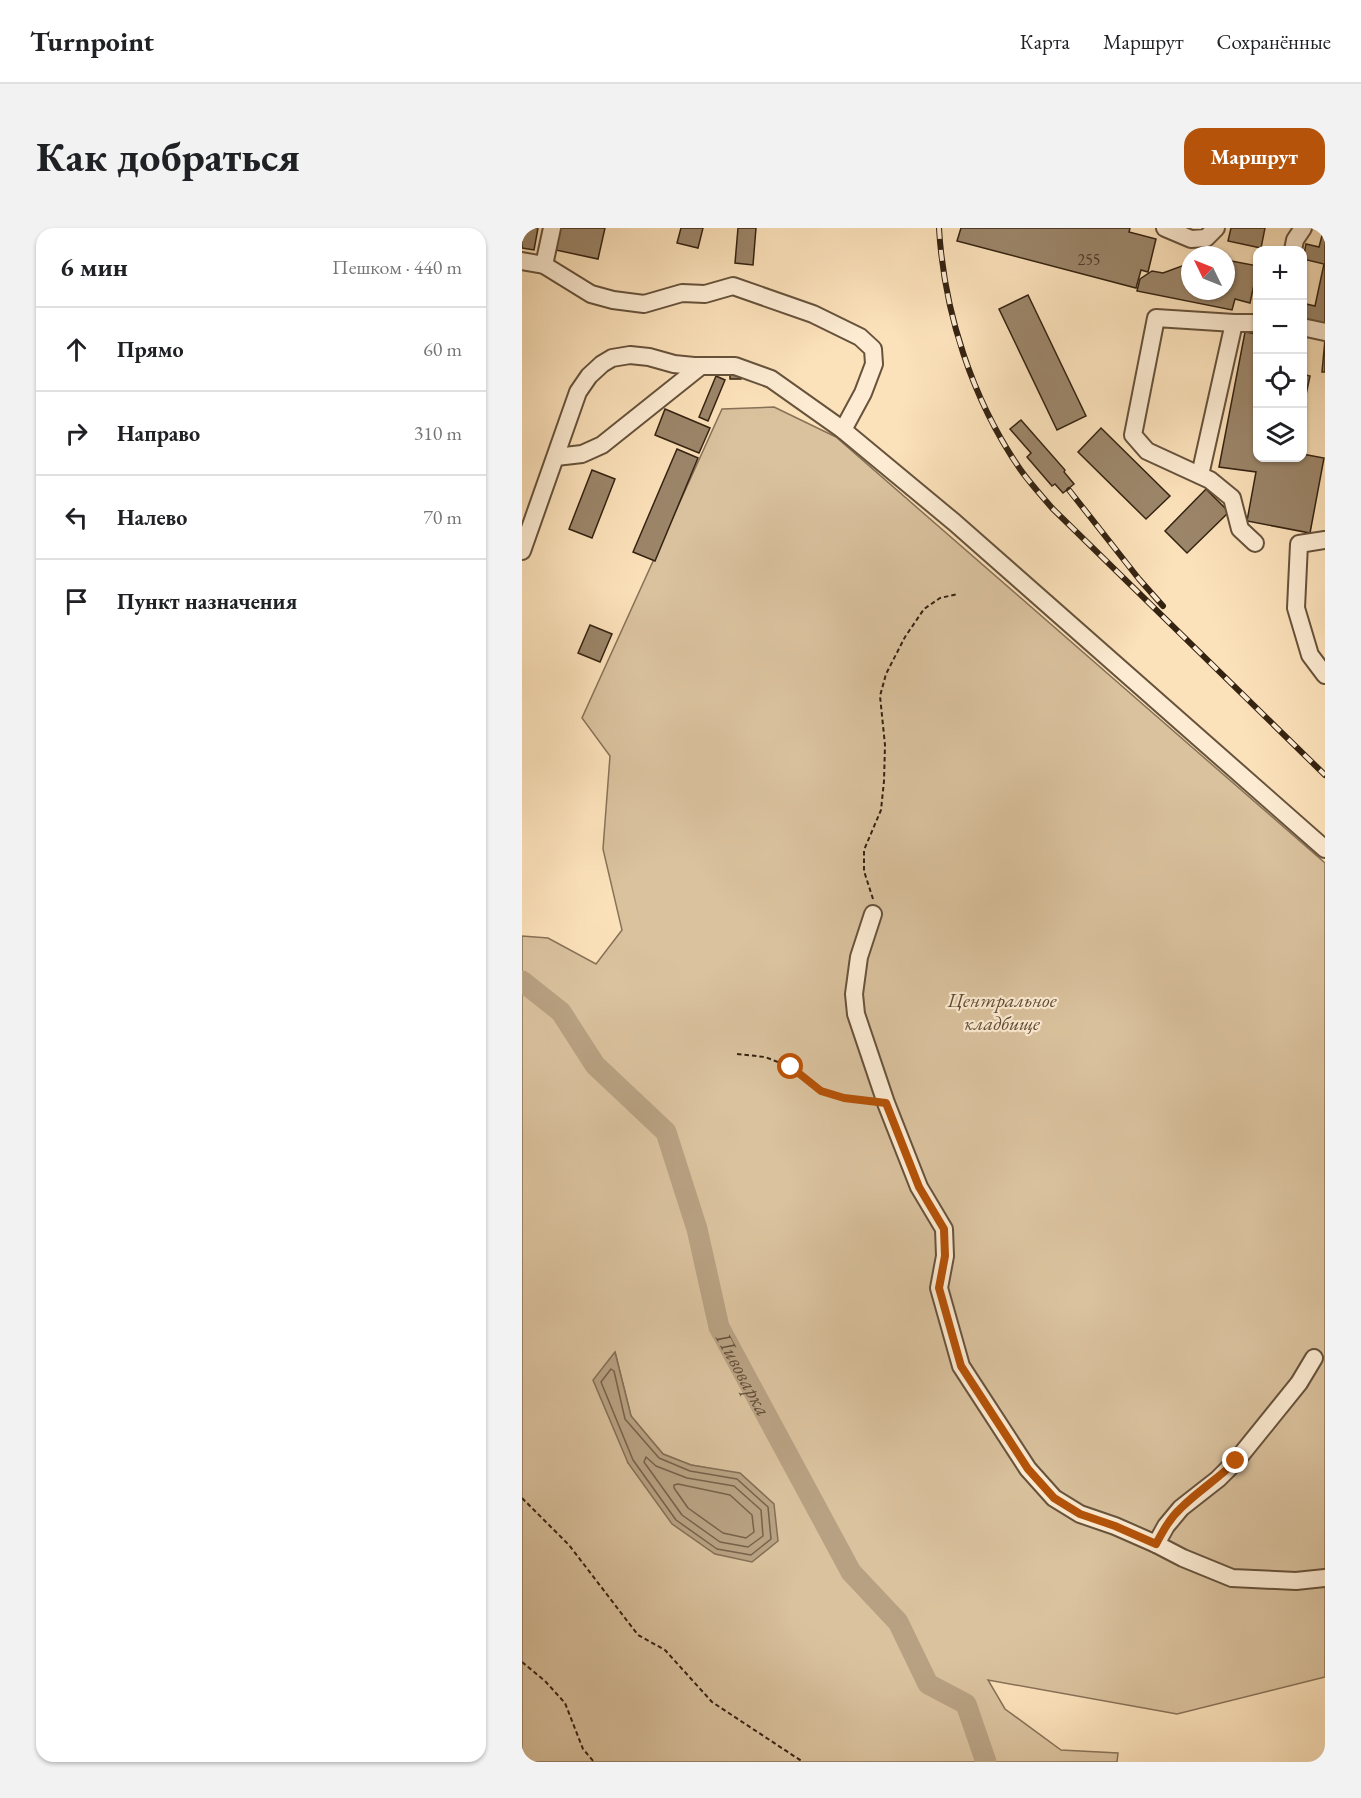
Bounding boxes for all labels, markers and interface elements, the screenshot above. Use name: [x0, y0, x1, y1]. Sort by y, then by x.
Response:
text: Turnpoint: [30, 23, 154, 59]
text: Карта: [1020, 28, 1070, 55]
text: Маршрут: [1103, 28, 1184, 55]
text: Сохранённые: [1217, 28, 1331, 55]
button: Маршрут: [1184, 128, 1325, 185]
text: Как добраться: [36, 129, 300, 184]
north arrow: [1181, 246, 1235, 300]
map controls: [1253, 246, 1307, 462]
button: +: [1253, 246, 1307, 300]
house number: 255: [1077, 249, 1101, 270]
text: 6 мин: [60, 250, 128, 284]
text: Пешком · 440 m: [332, 254, 462, 280]
button: −: [1253, 300, 1307, 354]
icon: ahead: [60, 333, 93, 366]
text: Прямо: [117, 335, 184, 364]
text: 60 m: [423, 336, 462, 362]
button: locate: [1253, 354, 1307, 408]
button: layers: [1253, 408, 1307, 462]
icon: right: [60, 417, 93, 450]
text: Направо: [117, 419, 200, 448]
text: 310 m: [414, 420, 462, 446]
icon: left: [60, 501, 93, 534]
text: Налево: [117, 503, 187, 532]
text: 70 m: [423, 504, 462, 530]
icon: arrive: [60, 585, 93, 618]
text: Пункт назначения: [117, 587, 297, 616]
park label: Центральное кладбище: [947, 987, 1057, 1036]
route start: [777, 1053, 803, 1079]
water label: Пивоварка: [710, 1326, 778, 1421]
route end: [1222, 1447, 1248, 1473]

